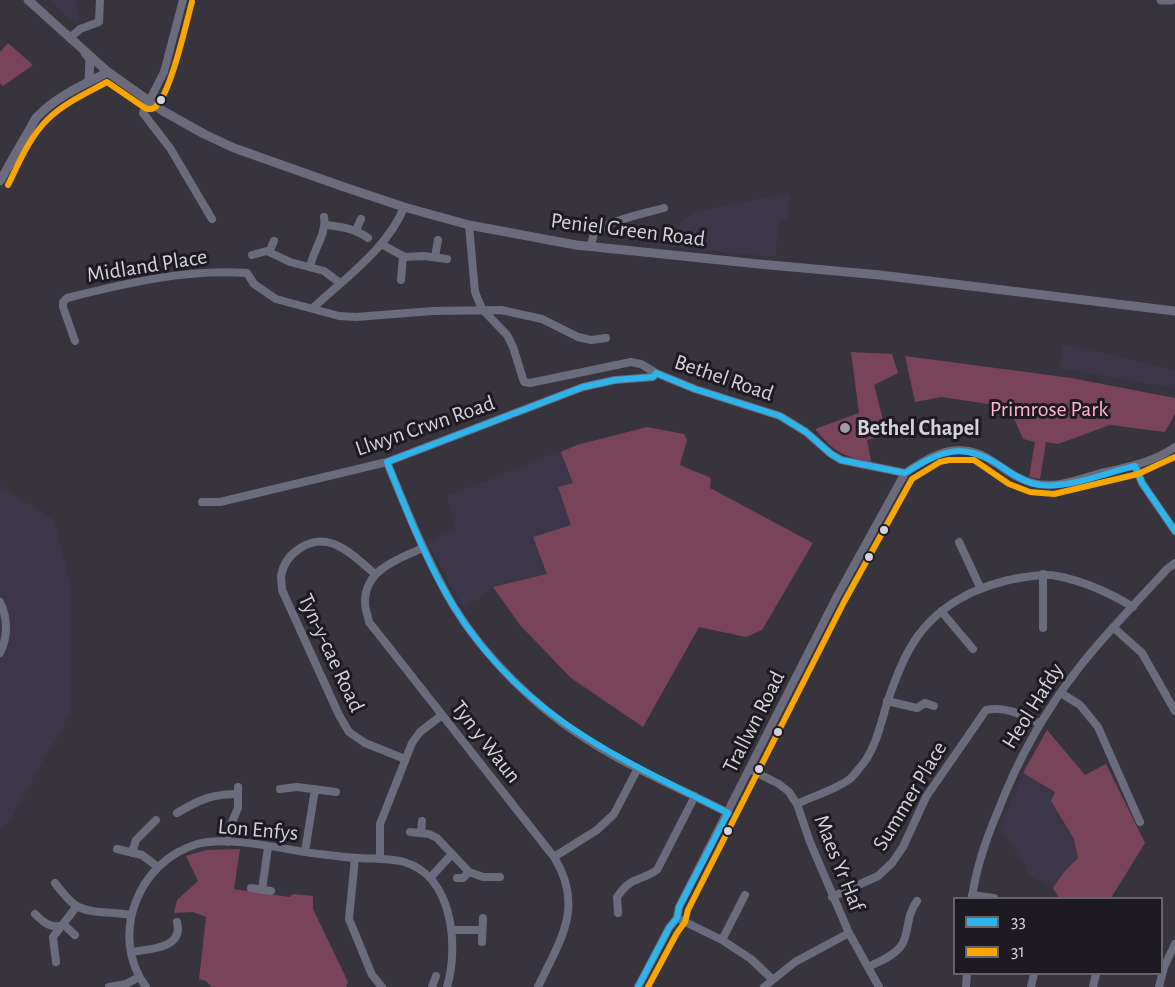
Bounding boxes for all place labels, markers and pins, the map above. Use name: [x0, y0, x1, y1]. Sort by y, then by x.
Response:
unlabelled marker: [155, 94, 167, 106]
place label: Bethel Chapel: [857, 415, 980, 441]
marker: Bethel Chapel: [838, 421, 852, 435]
unlabelled marker: [878, 524, 890, 536]
unlabelled marker: [863, 551, 875, 563]
unlabelled marker: [772, 726, 784, 738]
unlabelled marker: [753, 763, 765, 775]
unlabelled marker: [722, 825, 734, 837]

